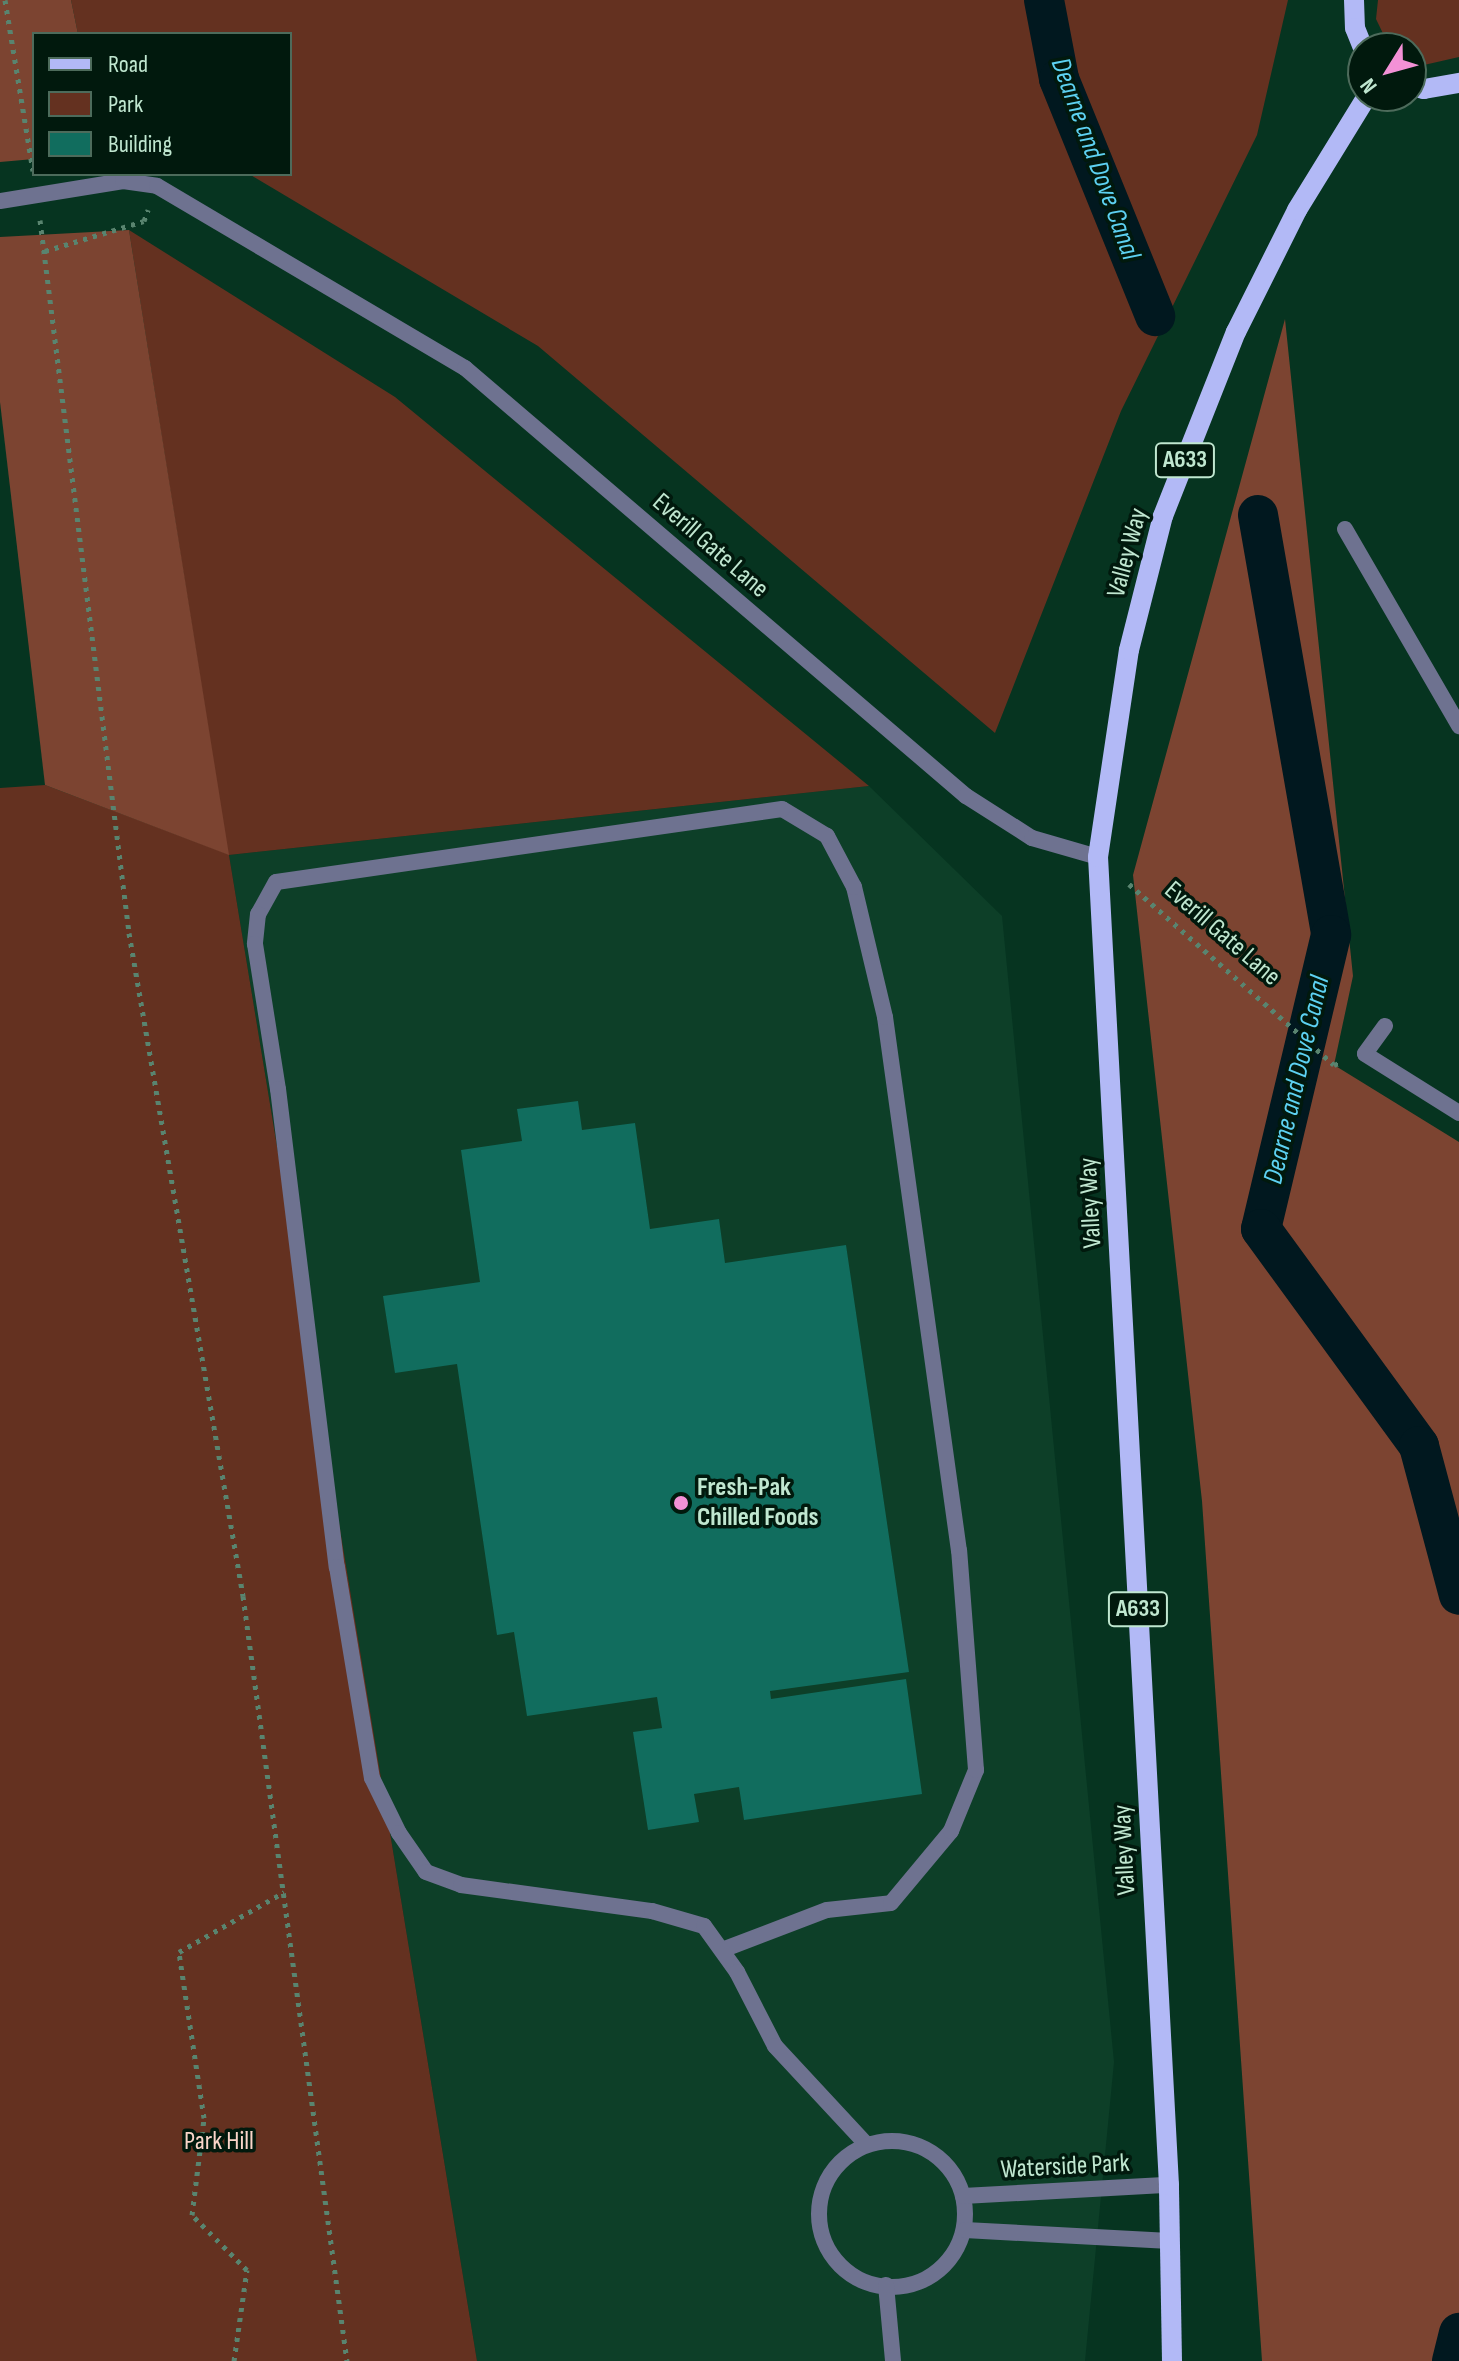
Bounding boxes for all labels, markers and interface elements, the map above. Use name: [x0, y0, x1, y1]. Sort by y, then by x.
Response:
legend: [32, 32, 292, 176]
north arrow: [1347, 32, 1427, 112]
text: Road: [108, 50, 148, 79]
water label: Dearne and Dove Canal: [1043, 53, 1147, 265]
text: N: [1355, 73, 1383, 98]
text: Park: [108, 90, 143, 119]
text: Building: [108, 130, 172, 159]
road number: A633: [1153, 440, 1217, 480]
street label: Everill Gate Lane: [646, 487, 774, 605]
street label: Valley Way: [1101, 505, 1155, 601]
street label: Everill Gate Lane: [1158, 875, 1286, 993]
water label: Dearne and Dove Canal: [1257, 973, 1337, 1187]
street label: Valley Way: [1073, 1157, 1109, 1249]
place label: Fresh-Pak Chilled Foods: [697, 1472, 819, 1534]
marker: Fresh-Pak Chilled Foods: [672, 1494, 690, 1512]
road number: A633: [1106, 1589, 1170, 1629]
street label: Valley Way: [1107, 1804, 1143, 1896]
park label: Park Hill: [184, 2126, 254, 2158]
street label: Waterside Park: [1000, 2148, 1130, 2186]

